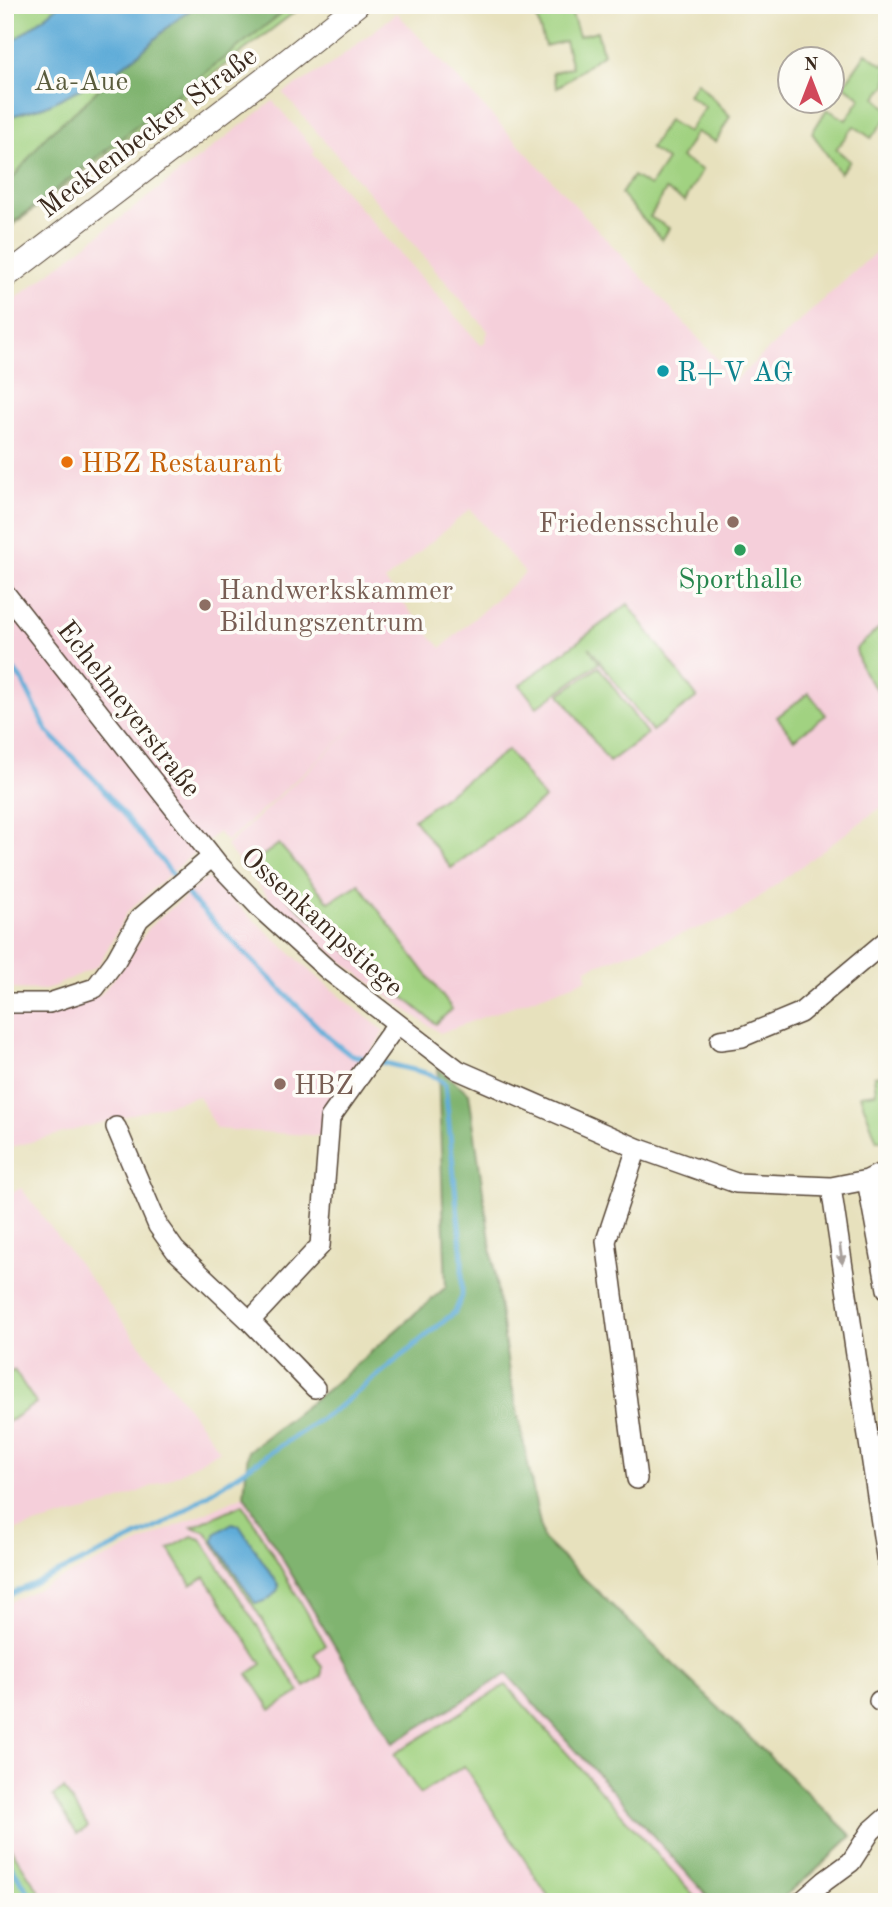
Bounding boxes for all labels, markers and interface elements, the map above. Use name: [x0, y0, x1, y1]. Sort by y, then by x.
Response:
street label: Mecklenbecker Straße: [35, 42, 263, 224]
north arrow: [776, 46, 846, 116]
text: N: [804, 56, 819, 75]
park label: Aa-Aue: [34, 69, 128, 97]
place label: R+V AG: [677, 360, 793, 388]
marker: R+V AG: [655, 363, 671, 379]
place label: HBZ Restaurant: [81, 451, 282, 479]
marker: HBZ Restaurant: [59, 454, 75, 470]
place label: Friedensschule: [538, 511, 719, 539]
marker: Friedensschule: [725, 514, 741, 530]
marker: Sporthalle: [732, 542, 748, 558]
place label: Sporthalle: [678, 567, 802, 595]
place label: Handwerkskammer Bildungszentrum: [219, 578, 453, 638]
marker: Handwerkskammer Bildungszentrum: [197, 597, 213, 613]
street label: Echelmeyerstraße: [50, 616, 205, 803]
street label: Ossenkampstiege: [235, 843, 407, 1003]
place label: HBZ: [294, 1073, 354, 1101]
marker: HBZ: [272, 1076, 288, 1092]
one-way arrow: [835, 1243, 846, 1265]

